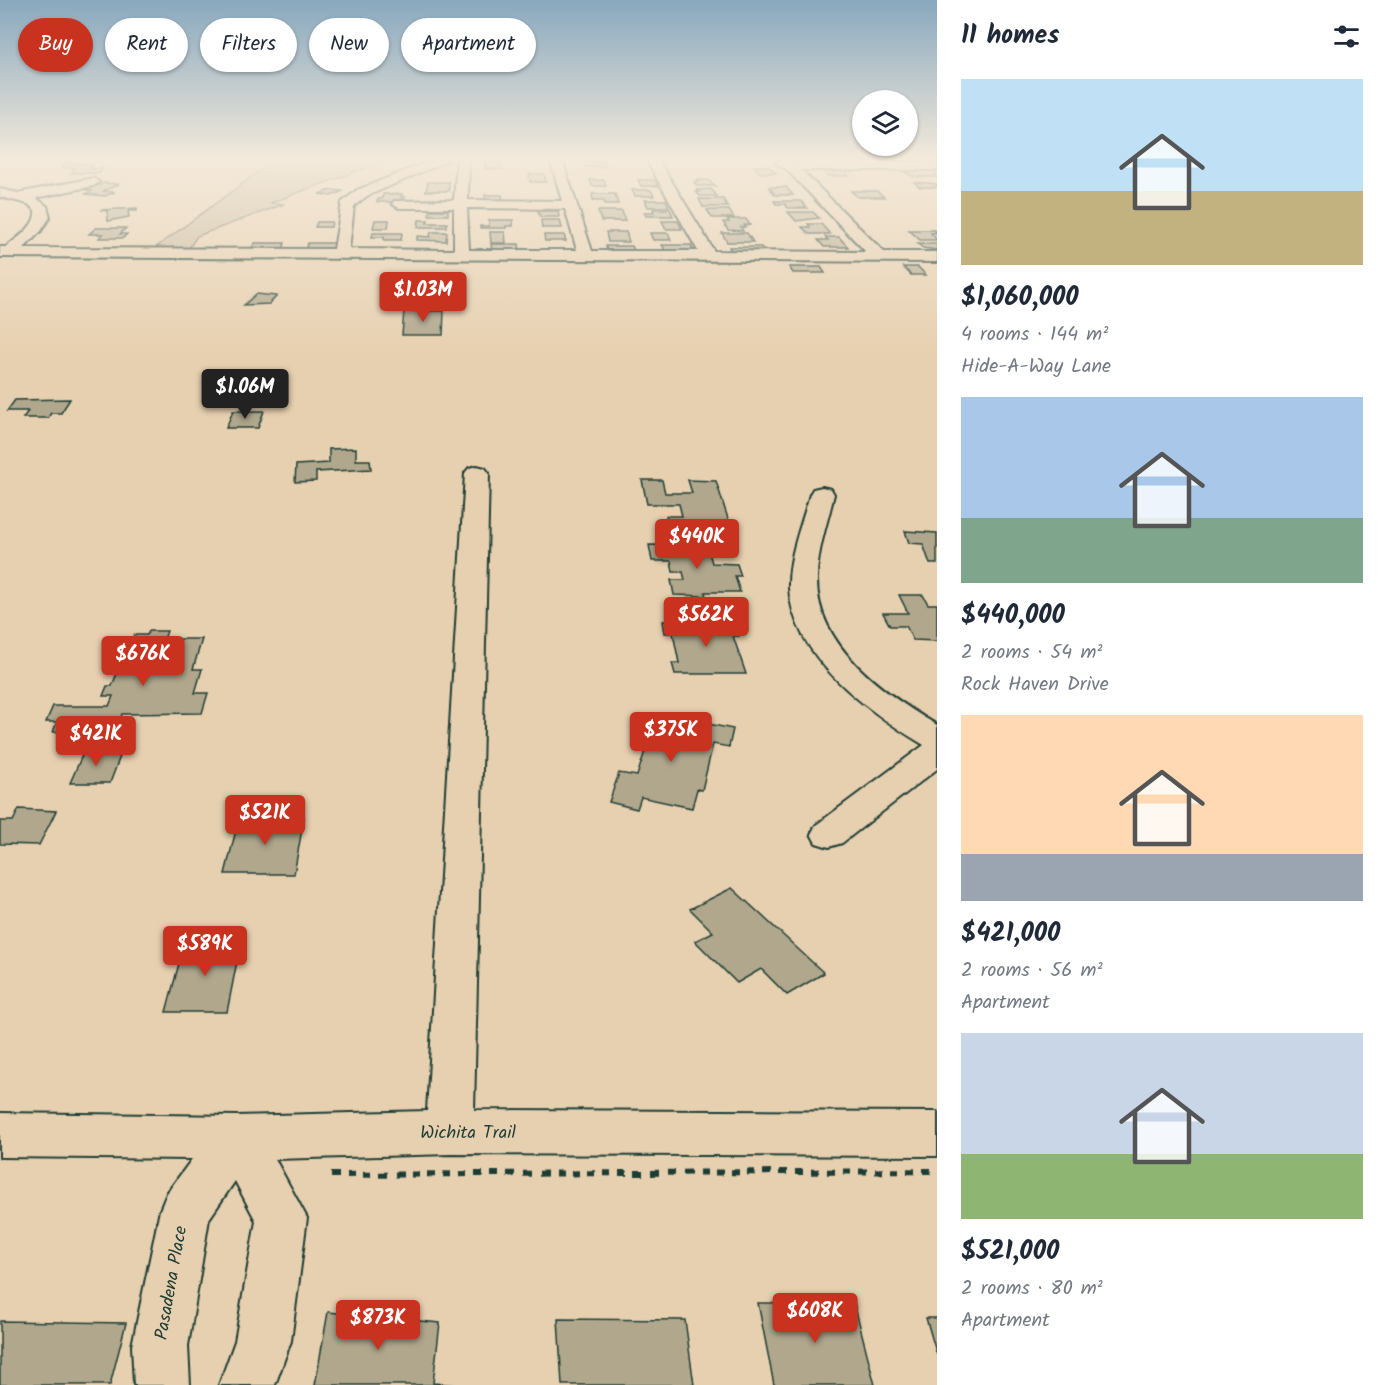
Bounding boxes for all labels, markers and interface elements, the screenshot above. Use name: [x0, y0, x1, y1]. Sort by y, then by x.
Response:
text: 11 homes: [961, 15, 1059, 57]
chip: Buy: [18, 18, 93, 72]
chip: Rent: [105, 18, 188, 72]
chip: Filters: [200, 18, 297, 72]
chip: New: [309, 18, 389, 72]
chip: Apartment: [401, 18, 536, 72]
icon: filters: [1330, 20, 1363, 53]
map controls: [852, 90, 918, 156]
button: layers: [852, 90, 918, 156]
icon: home: [1108, 118, 1216, 226]
pin: $1.03M: [374, 272, 472, 323]
text: $1.03M: [394, 275, 452, 307]
text: $1,060,000: [961, 277, 1079, 319]
text: 4 rooms · 144 m²: [961, 319, 1108, 351]
text: Hide-A-Way Lane: [961, 351, 1111, 383]
pin: $1.06M: [196, 369, 294, 420]
text: $1.06M: [216, 372, 274, 404]
icon: home: [1108, 436, 1216, 544]
pin: $440K: [655, 519, 739, 570]
text: $440K: [669, 522, 725, 554]
text: $440,000: [961, 595, 1065, 637]
pin: $562K: [664, 597, 748, 648]
text: $562K: [678, 600, 734, 632]
pin: $676K: [101, 636, 185, 687]
text: 2 rooms · 54 m²: [961, 637, 1102, 669]
text: $676K: [116, 639, 171, 671]
text: Rock Haven Drive: [961, 669, 1109, 701]
pin: $375K: [629, 712, 713, 763]
text: $375K: [644, 715, 698, 747]
pin: $421K: [54, 716, 138, 767]
text: $421K: [70, 719, 122, 751]
icon: home: [1108, 754, 1216, 862]
pin: $521K: [223, 795, 307, 846]
text: $521K: [239, 798, 291, 830]
text: $421,000: [961, 913, 1060, 955]
pin: $589K: [163, 926, 247, 977]
text: $589K: [177, 929, 233, 961]
text: 2 rooms · 56 m²: [961, 955, 1103, 987]
text: Apartment: [961, 987, 1050, 1019]
icon: home: [1108, 1072, 1216, 1180]
street label: Wichita Trail: [420, 1119, 516, 1148]
street label: Pasadena Place: [148, 1224, 196, 1342]
text: $521,000: [961, 1231, 1059, 1273]
text: 2 rooms · 80 m²: [961, 1273, 1103, 1305]
pin: $608K: [773, 1293, 857, 1344]
text: $608K: [787, 1296, 843, 1328]
pin: $873K: [336, 1300, 420, 1351]
text: $873K: [350, 1303, 406, 1335]
text: Apartment: [961, 1305, 1050, 1337]

